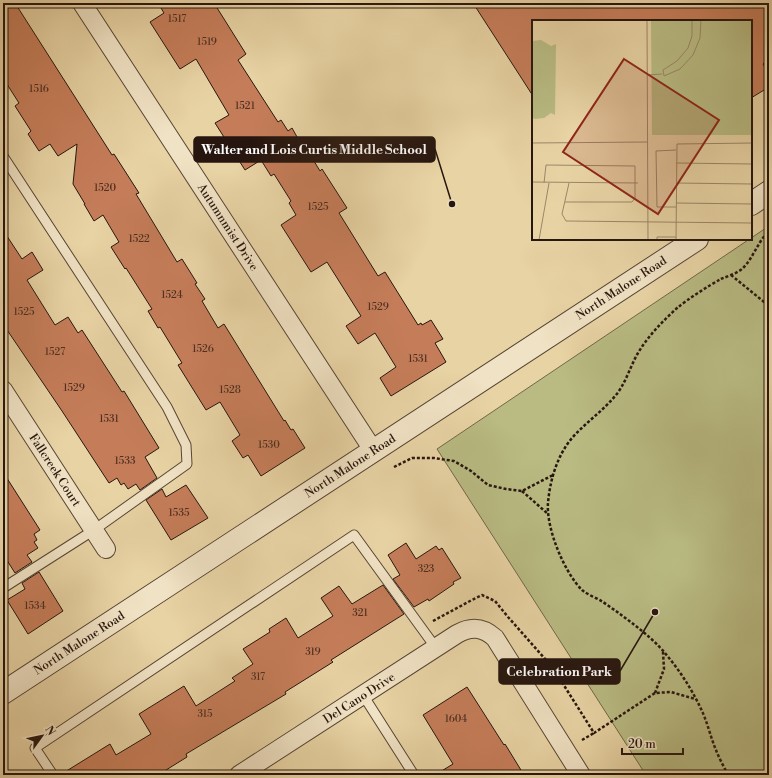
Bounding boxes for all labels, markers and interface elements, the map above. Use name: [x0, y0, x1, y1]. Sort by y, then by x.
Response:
house number: 1517: [168, 13, 186, 25]
inset map: [532, 20, 752, 240]
house number: 1519: [197, 36, 217, 48]
house number: 1516: [29, 83, 49, 95]
house number: 1521: [235, 100, 256, 112]
callout: Walter and Lois Curtis Middle School: [194, 137, 435, 162]
text: Walter and Lois Curtis Middle School: [200, 142, 427, 158]
street label: Autumnmist Drive: [193, 180, 261, 274]
house number: 1520: [94, 182, 116, 194]
house number: 1525: [307, 201, 329, 213]
house number: 1522: [128, 233, 150, 245]
street label: North Malone Road: [573, 253, 670, 323]
house number: 1524: [161, 289, 183, 301]
house number: 1529: [367, 301, 389, 313]
house number: 1525: [13, 306, 35, 318]
house number: 1526: [192, 343, 214, 355]
house number: 1527: [45, 346, 65, 358]
house number: 1531: [408, 353, 428, 365]
house number: 1529: [63, 382, 85, 394]
house number: 1528: [219, 384, 241, 396]
house number: 1531: [99, 413, 119, 425]
street label: Fallcreek Court: [25, 431, 84, 510]
street label: North Malone Road: [302, 431, 399, 501]
house number: 1530: [258, 439, 280, 451]
house number: 1533: [115, 455, 136, 467]
house number: 1535: [169, 507, 190, 519]
house number: 323: [418, 563, 435, 575]
house number: 1534: [24, 600, 46, 612]
house number: 321: [352, 607, 369, 619]
street label: North Malone Road: [31, 608, 128, 678]
house number: 319: [305, 646, 321, 658]
callout: Celebration Park: [499, 659, 620, 684]
text: Celebration Park: [506, 664, 613, 680]
street label: Del Cano Drive: [321, 670, 398, 727]
house number: 317: [251, 671, 265, 683]
house number: 315: [197, 708, 213, 720]
house number: 1604: [445, 713, 467, 725]
north arrow: [22, 716, 62, 756]
text: N: [41, 724, 58, 739]
scale bar: [622, 730, 683, 756]
text: 20 m: [628, 737, 656, 752]

